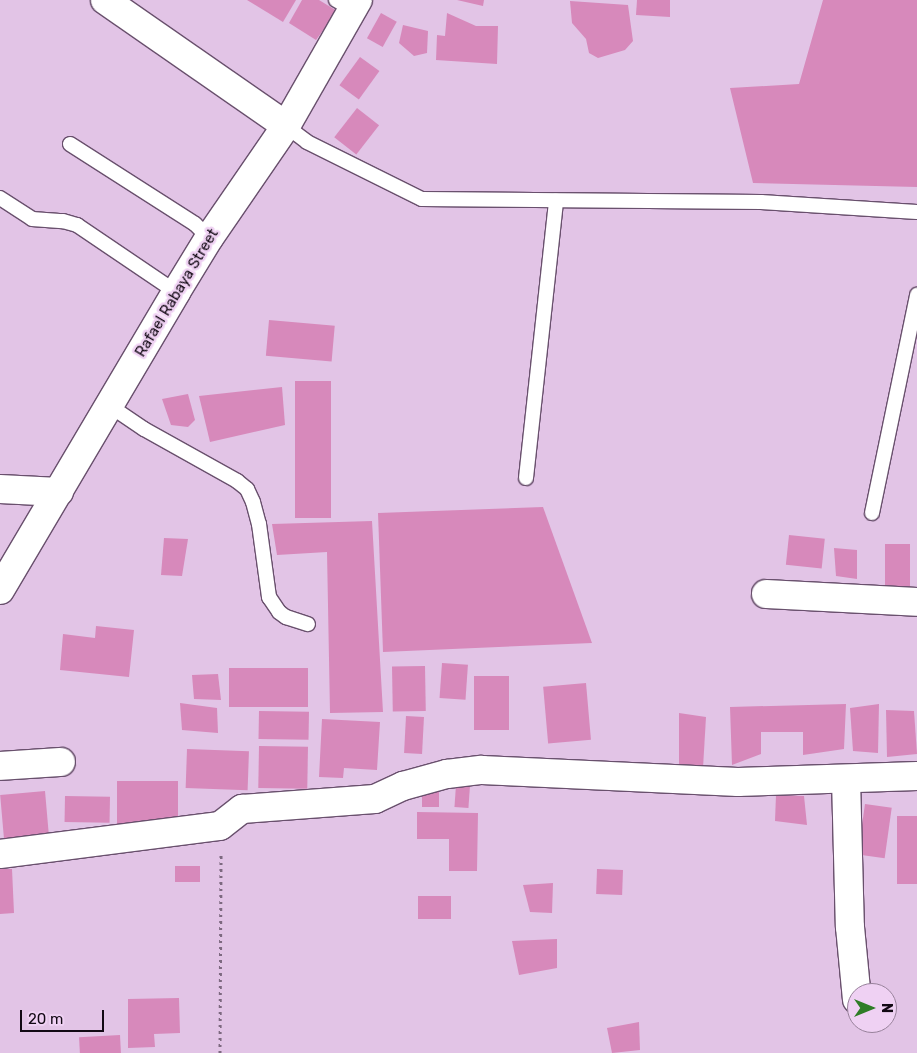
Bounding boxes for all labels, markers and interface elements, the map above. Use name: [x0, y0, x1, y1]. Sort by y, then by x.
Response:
street label: Rafael Rabaya Street: [132, 226, 222, 360]
north arrow: [847, 983, 897, 1033]
scale bar: [22, 1000, 106, 1032]
text: N: [878, 1003, 895, 1013]
text: 20 m: [28, 1010, 63, 1028]

